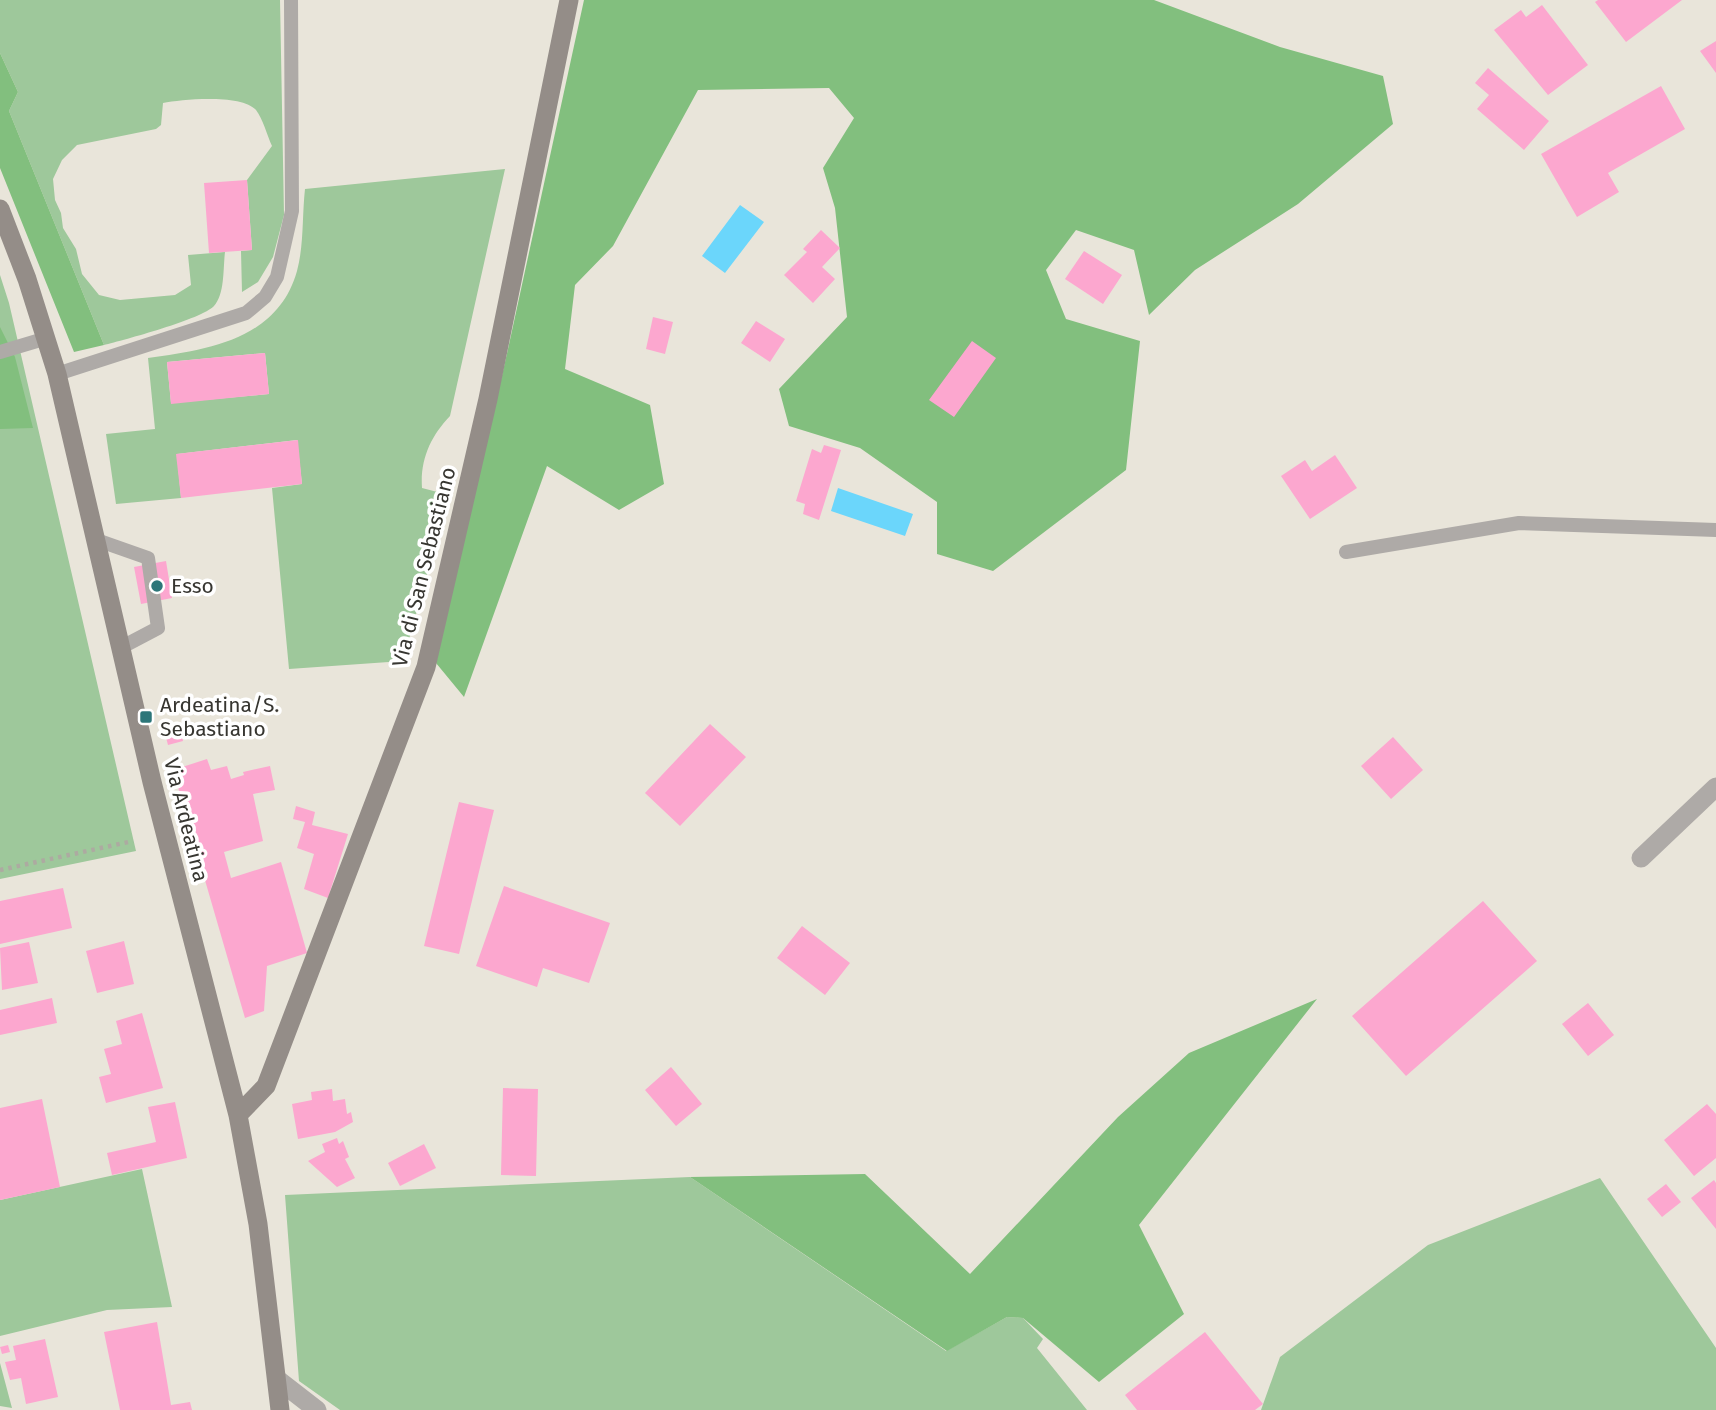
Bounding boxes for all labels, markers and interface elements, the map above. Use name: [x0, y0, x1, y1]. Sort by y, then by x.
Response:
street label: Via di San Sebastiano: [387, 464, 461, 670]
place label: Esso: [171, 573, 214, 599]
marker: Esso: [149, 578, 165, 594]
place label: Ardeatina/S. Sebastiano: [160, 692, 279, 742]
marker: Ardeatina/S. Sebastiano: [138, 709, 154, 725]
street label: Via Ardeatina: [158, 755, 214, 885]

